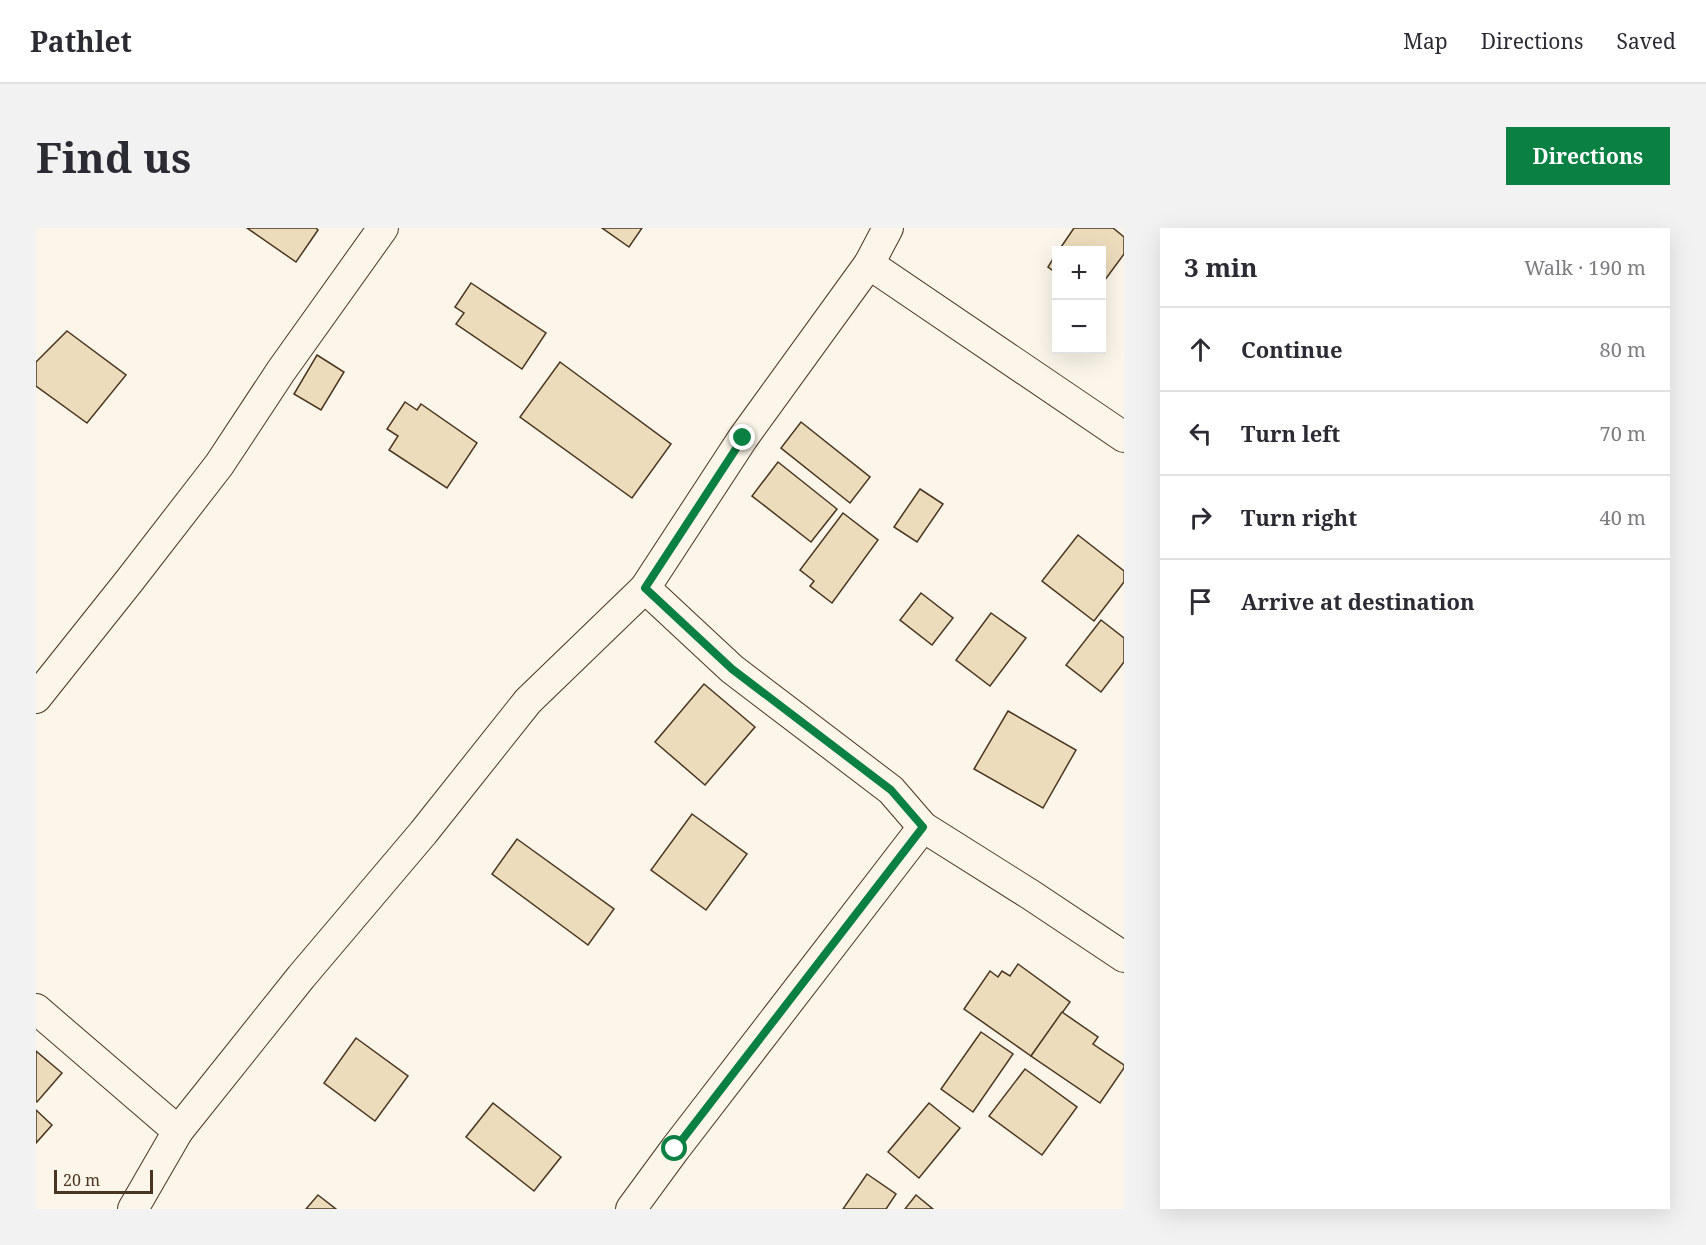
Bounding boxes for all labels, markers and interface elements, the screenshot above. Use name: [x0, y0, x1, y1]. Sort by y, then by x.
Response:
text: Pathlet: [30, 22, 132, 60]
text: Map: [1403, 27, 1448, 55]
text: Directions: [1481, 27, 1583, 55]
text: Saved: [1616, 27, 1676, 55]
button: Directions: [1506, 127, 1670, 185]
text: Find us: [36, 128, 191, 185]
map controls: [1052, 246, 1106, 354]
button: +: [1052, 246, 1106, 300]
text: 3 min: [1184, 249, 1258, 285]
text: Walk · 190 m: [1524, 254, 1646, 281]
button: −: [1052, 300, 1106, 354]
icon: ahead: [1184, 333, 1217, 366]
text: Continue: [1241, 334, 1343, 364]
text: 80 m: [1600, 336, 1646, 363]
icon: left: [1184, 417, 1217, 450]
text: Turn left: [1241, 418, 1340, 448]
text: 70 m: [1600, 420, 1646, 447]
route end: [729, 424, 755, 450]
icon: right: [1184, 501, 1217, 534]
text: Turn right: [1241, 502, 1357, 532]
text: 40 m: [1600, 504, 1646, 531]
icon: arrive: [1184, 585, 1217, 618]
text: Arrive at destination: [1241, 586, 1475, 616]
route start: [661, 1135, 687, 1161]
scale bar: [54, 1167, 153, 1194]
text: 20 m: [63, 1169, 100, 1191]

